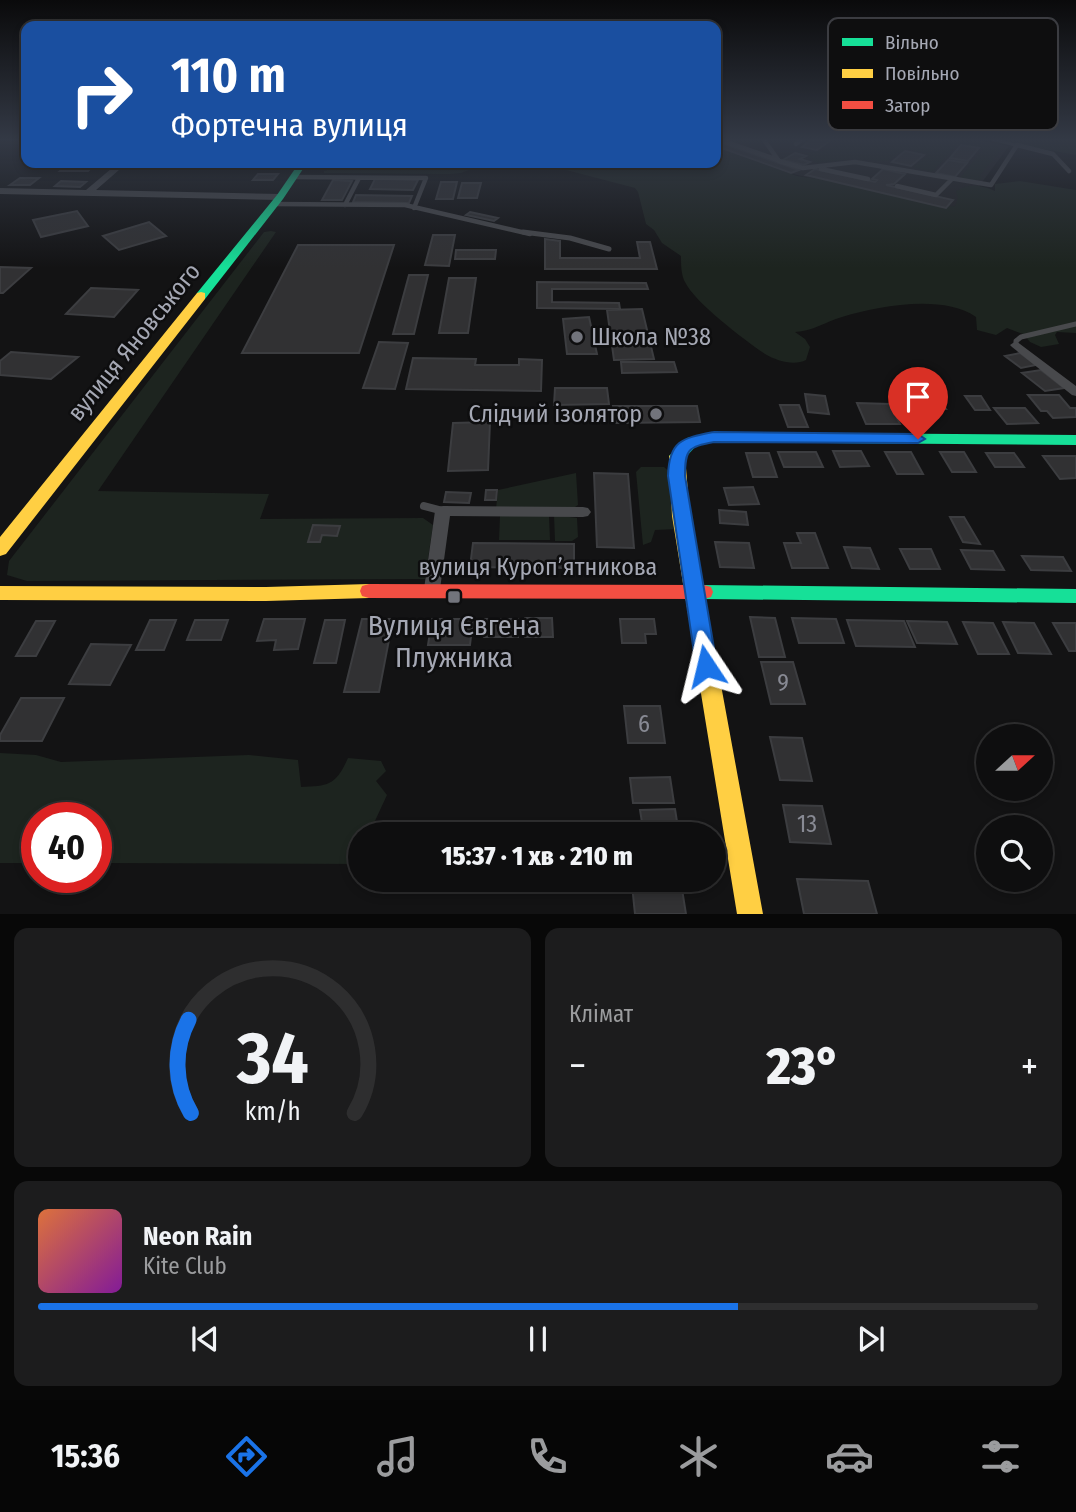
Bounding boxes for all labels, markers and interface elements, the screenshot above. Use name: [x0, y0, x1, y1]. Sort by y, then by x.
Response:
legend: [828, 18, 1058, 130]
text: Вільно: [885, 31, 939, 54]
text: 110 m: [171, 46, 286, 105]
icon: right: [56, 49, 147, 140]
text: Повільно: [885, 62, 959, 85]
text: Затор: [885, 94, 930, 117]
text: Фортечна вулиця: [171, 106, 408, 144]
street label: вулиця Яновського: [62, 258, 206, 426]
place label: Школа №38: [591, 323, 711, 351]
marker: Школа №38: [569, 329, 585, 345]
pin: [888, 367, 948, 439]
icon: arrive: [899, 378, 937, 416]
place label: Слідчий ізолятор: [469, 400, 642, 428]
marker: Слідчий ізолятор: [648, 406, 664, 422]
street label: вулиця Куропʼятникова: [419, 553, 657, 581]
marker: Вулиця Євгена Плужника: [446, 589, 462, 605]
place label: Вулиця Євгена Плужника: [368, 609, 540, 674]
position arrow: [669, 629, 743, 703]
house number: 9: [777, 669, 789, 697]
house number: 6: [638, 710, 650, 738]
north arrow: [976, 724, 1054, 802]
map controls: [976, 724, 1053, 892]
speed limit sign: 40: [21, 802, 112, 893]
house number: 13: [797, 810, 817, 838]
button: search: [976, 815, 1053, 892]
text: 15:37 · 1 хв · 210 m: [441, 841, 633, 872]
text: Клімат: [569, 1000, 633, 1028]
text: 34: [236, 1016, 308, 1103]
text: 23°: [767, 1035, 840, 1098]
text: −: [569, 1043, 586, 1089]
text: +: [1021, 1043, 1038, 1089]
text: km/h: [245, 1097, 300, 1127]
text: Neon Rain: [143, 1221, 252, 1252]
text: Kite Club: [143, 1252, 227, 1280]
icon: previous: [186, 1320, 224, 1358]
icon: pause: [519, 1320, 557, 1358]
icon: next: [852, 1320, 890, 1358]
icon: directions: [222, 1432, 271, 1481]
icon: music: [373, 1432, 422, 1481]
icon: phone: [523, 1432, 572, 1481]
icon: climate: [674, 1432, 723, 1481]
icon: car: [825, 1432, 874, 1481]
icon: filters: [976, 1432, 1025, 1481]
text: 15:36: [51, 1437, 120, 1475]

